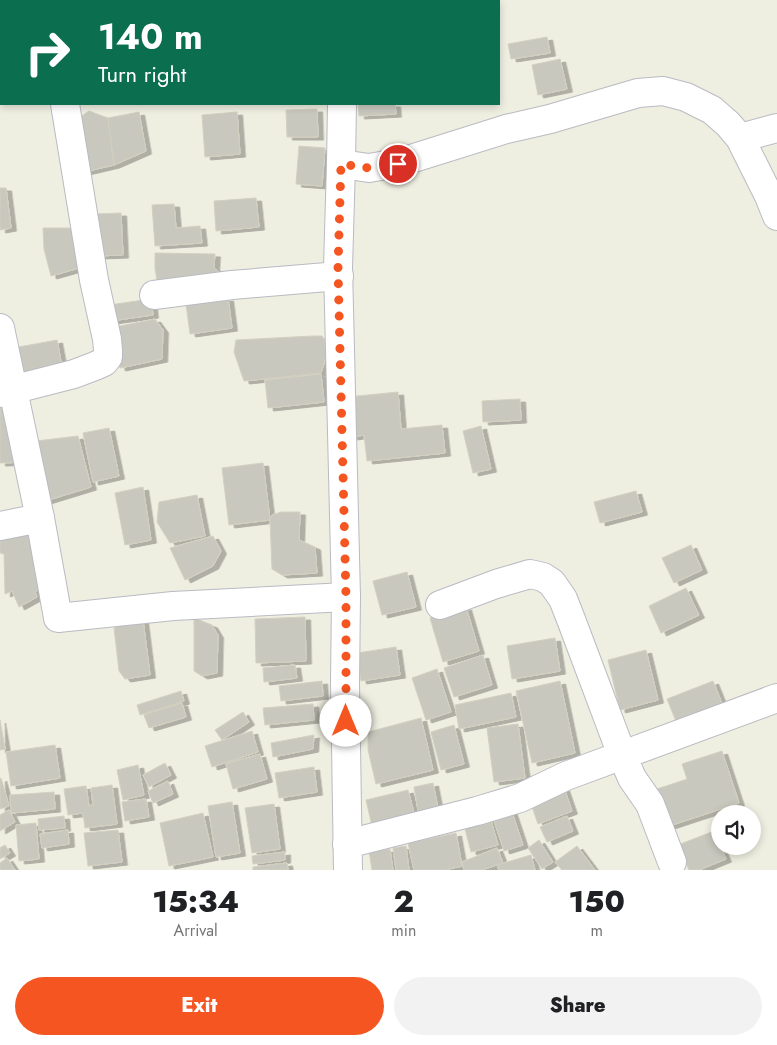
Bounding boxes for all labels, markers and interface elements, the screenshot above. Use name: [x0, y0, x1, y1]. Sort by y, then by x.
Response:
text: 140 m: [98, 12, 203, 62]
icon: right: [15, 20, 80, 85]
text: Turn right: [98, 58, 186, 90]
pin: [377, 143, 419, 185]
icon: arrive: [384, 150, 412, 178]
position arrow: [319, 694, 371, 746]
map controls: [711, 805, 761, 855]
button: sound: [711, 805, 761, 855]
text: 15:34: [152, 880, 239, 923]
text: 2: [394, 880, 414, 923]
text: 150: [569, 880, 625, 923]
text: Arrival: [174, 919, 218, 942]
text: min: [391, 919, 416, 942]
text: m: [590, 919, 603, 942]
button: Exit: [15, 977, 384, 1035]
button: Share: [394, 977, 762, 1035]

